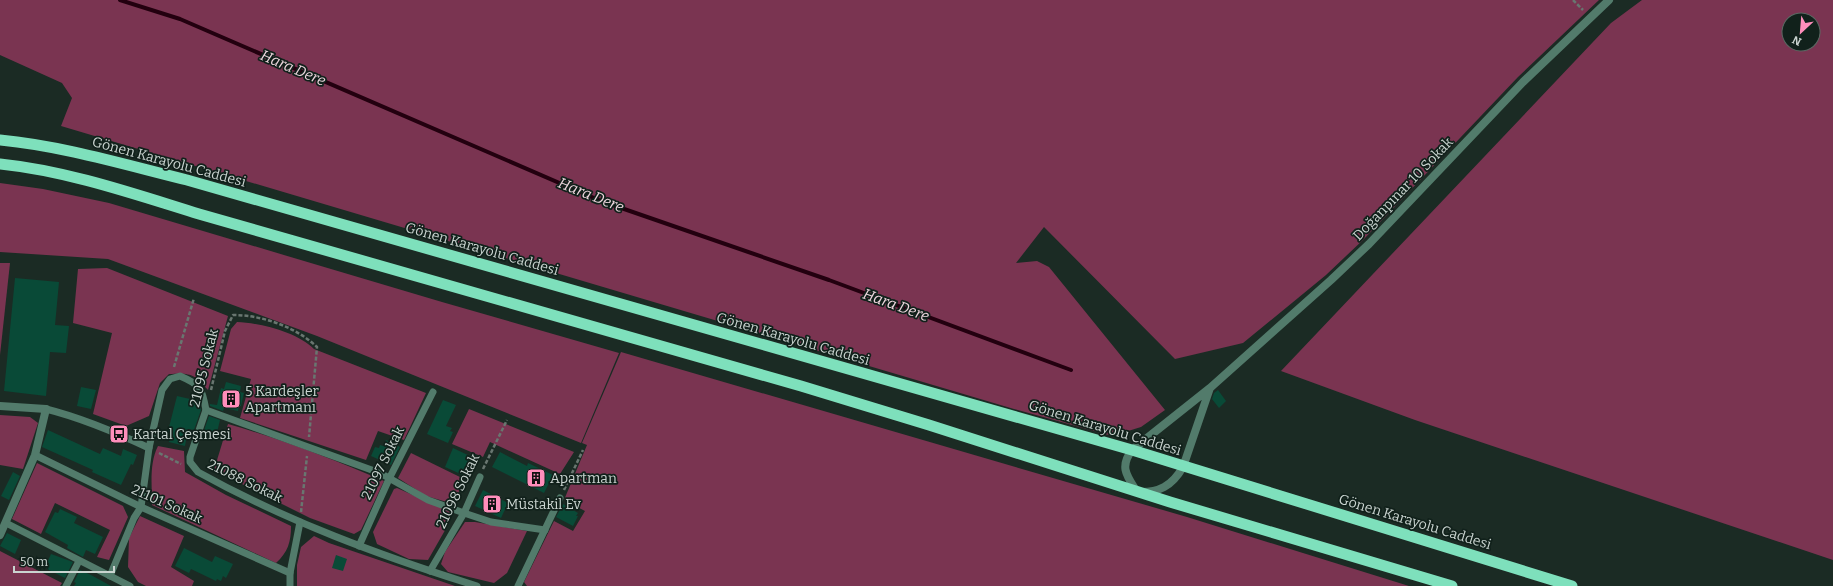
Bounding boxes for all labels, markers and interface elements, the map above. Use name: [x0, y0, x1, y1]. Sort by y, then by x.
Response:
north arrow: [1781, 12, 1821, 52]
text: N: [1790, 33, 1804, 48]
water label: Hara Dere: [258, 46, 329, 90]
street label: Gönen Karayolu Caddesi: [90, 133, 248, 191]
street label: Doğanpınar 10 Sokak: [1349, 134, 1457, 244]
water label: Hara Dere: [556, 174, 627, 216]
street label: Gönen Karayolu Caddesi: [403, 219, 561, 279]
water label: Hara Dere: [860, 285, 932, 325]
street label: Gönen Karayolu Caddesi: [714, 309, 872, 369]
street label: 21095 Sokak: [186, 327, 222, 409]
place label: 5 Kardeşler Apartmanı: [245, 383, 319, 416]
building icon: 5 Kardeşler Apartmanı: [220, 388, 242, 410]
street label: Gönen Karayolu Caddesi: [1027, 397, 1183, 459]
bus stop icon: Kartal Çeşmesi: [108, 423, 130, 445]
street label: 21097 Sokak: [358, 423, 408, 502]
place label: Kartal Çeşmesi: [133, 426, 231, 443]
street label: 21098 Sokak: [433, 451, 483, 531]
street label: 21088 Sokak: [205, 456, 285, 506]
building icon: Apartman: [525, 467, 547, 489]
place label: Apartman: [550, 470, 617, 487]
street label: 21101 Sokak: [129, 481, 205, 527]
street label: Gönen Karayolu Caddesi: [1337, 491, 1493, 553]
building icon: Müstakil Ev: [481, 493, 503, 515]
place label: Müstakil Ev: [506, 496, 581, 513]
scale bar: [14, 548, 114, 574]
text: 50 m: [20, 555, 49, 569]

